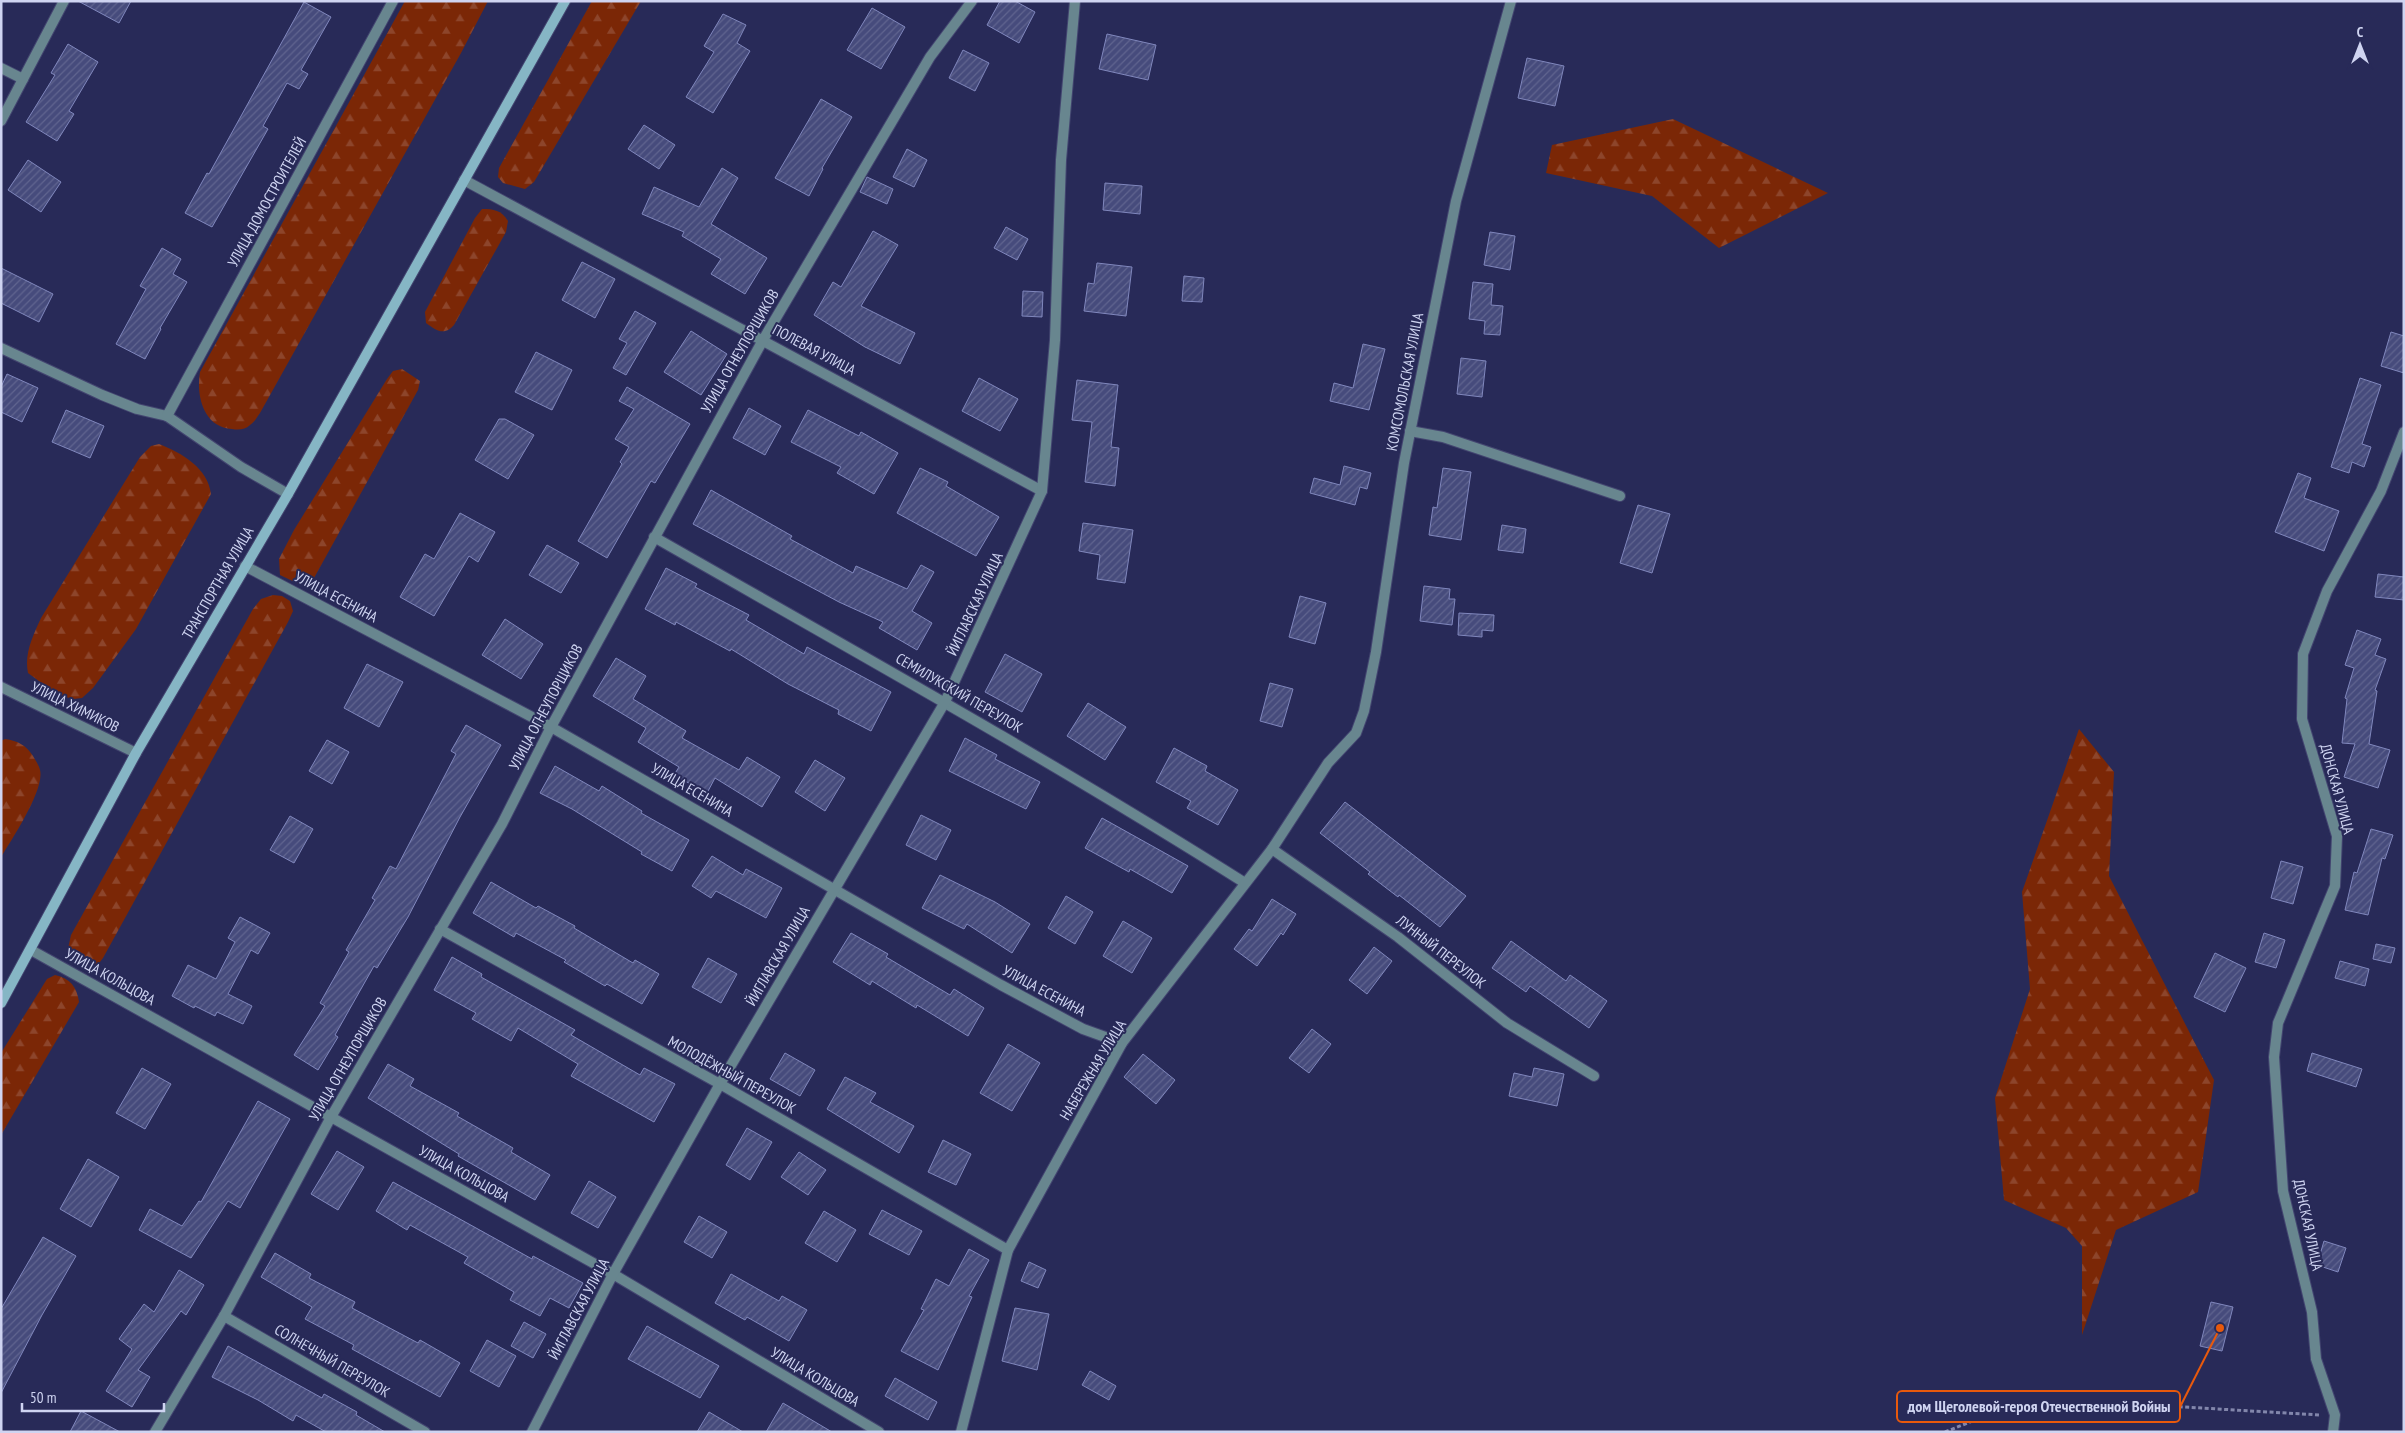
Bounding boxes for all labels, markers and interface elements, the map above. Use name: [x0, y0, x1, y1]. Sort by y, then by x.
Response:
north arrow: [2335, 20, 2385, 70]
text: С: [2357, 23, 2364, 41]
street label: УЛИЦА ДОМОСТРОИТЕЛЕЙ: [223, 134, 310, 270]
street label: УЛИЦА ОГНЕУПОРЩИКОВ: [696, 286, 783, 416]
street label: КОМСОМОЛЬСКАЯ УЛИЦА: [1382, 310, 1427, 453]
street label: ПОЛЕВАЯ УЛИЦА: [769, 320, 860, 380]
street label: ТРАНСПОРТНАЯ УЛИЦА: [178, 522, 258, 642]
street label: ЙИГЛАВСКАЯ УЛИЦА: [942, 548, 1007, 659]
street label: УЛИЦА ЕСЕНИНА: [291, 567, 382, 627]
street label: УЛИЦА ОГНЕУПОРЩИКОВ: [504, 641, 587, 773]
street label: СЕМИЛУКСКИЙ ПЕРЕУЛОК: [892, 648, 1027, 737]
street label: УЛИЦА ХИМИКОВ: [28, 677, 122, 736]
street label: ДОНСКАЯ УЛИЦА: [2316, 742, 2359, 837]
street label: УЛИЦА ЕСЕНИНА: [648, 758, 737, 821]
street label: ЙИГЛАВСКАЯ УЛИЦА: [741, 902, 814, 1009]
street label: ЛУННЫЙ ПЕРЕУЛОК: [1392, 910, 1490, 993]
street label: УЛИЦА КОЛЬЦОВА: [62, 944, 160, 1010]
street label: УЛИЦА ЕСЕНИНА: [999, 961, 1090, 1021]
street label: УЛИЦА ОГНЕУПОРЩИКОВ: [304, 994, 391, 1124]
street label: НАБЕРЕЖНАЯ УЛИЦА: [1055, 1015, 1130, 1123]
street label: МОЛОДЁЖНЫЙ ПЕРЕУЛОК: [665, 1031, 800, 1118]
street label: УЛИЦА КОЛЬЦОВА: [416, 1141, 514, 1207]
street label: ДОНСКАЯ УЛИЦА: [2290, 1177, 2328, 1273]
street label: ЙИГЛАВСКАЯ УЛИЦА: [544, 1254, 614, 1363]
street label: СОЛНЕЧНЫЙ ПЕРЕУЛОК: [271, 1320, 394, 1402]
street label: УЛИЦА КОЛЬЦОВА: [767, 1343, 864, 1411]
scale bar: [22, 1380, 165, 1412]
text: 50 m: [30, 1388, 56, 1407]
callout: дом Щеголевой-героя Отечественной Войны: [1897, 1391, 2180, 1422]
text: дом Щеголевой-героя Отечественной Войны: [1907, 1396, 2170, 1416]

